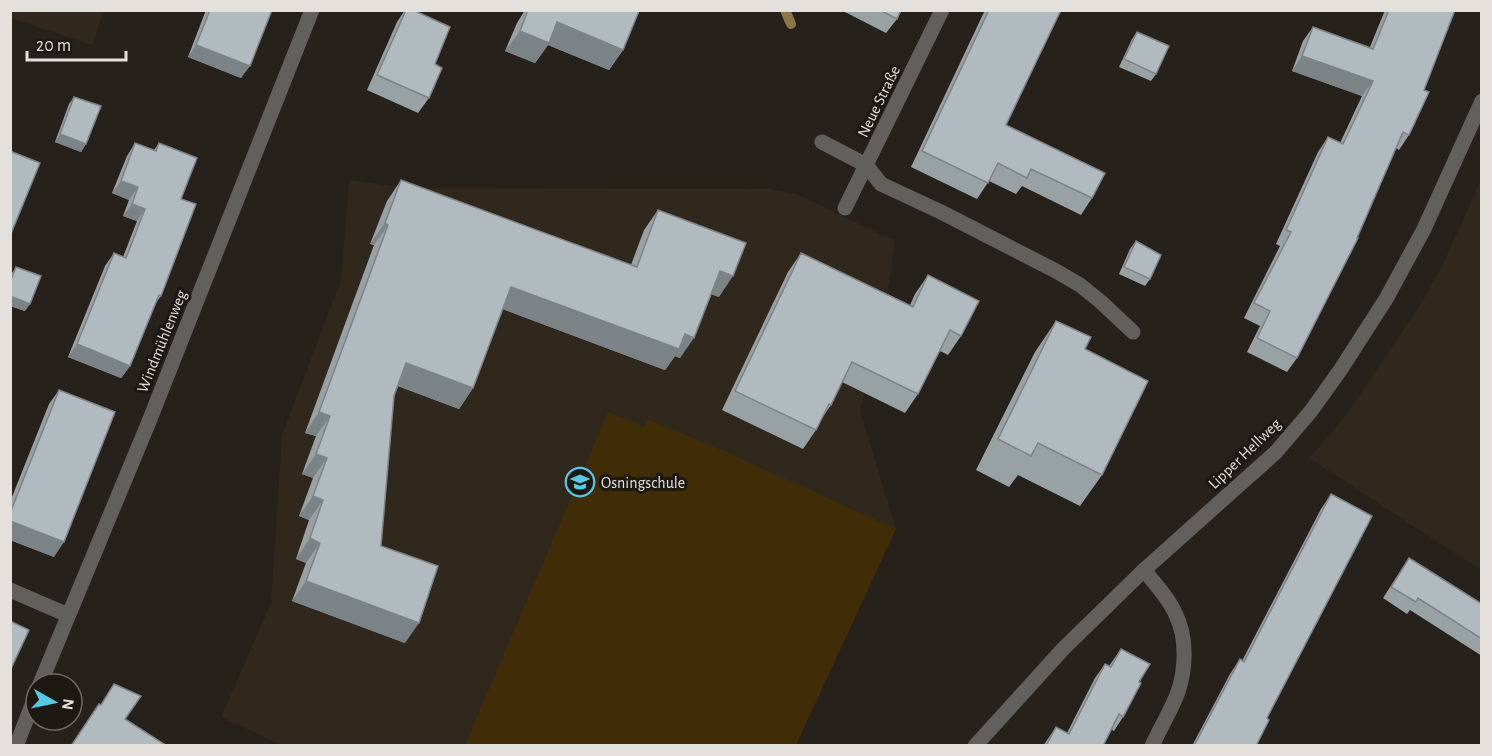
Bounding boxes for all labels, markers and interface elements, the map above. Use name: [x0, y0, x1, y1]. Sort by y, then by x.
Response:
scale bar: [27, 24, 126, 62]
text: 20 m: [36, 37, 71, 55]
street label: Neue Straße: [855, 63, 903, 140]
street label: Windmühlenweg: [134, 288, 190, 395]
street label: Lipper Hellweg: [1206, 415, 1284, 492]
school or university icon: Osningschule: [564, 466, 596, 498]
place label: Osningschule: [601, 475, 685, 491]
north arrow: [24, 672, 84, 732]
text: N: [59, 697, 77, 711]

